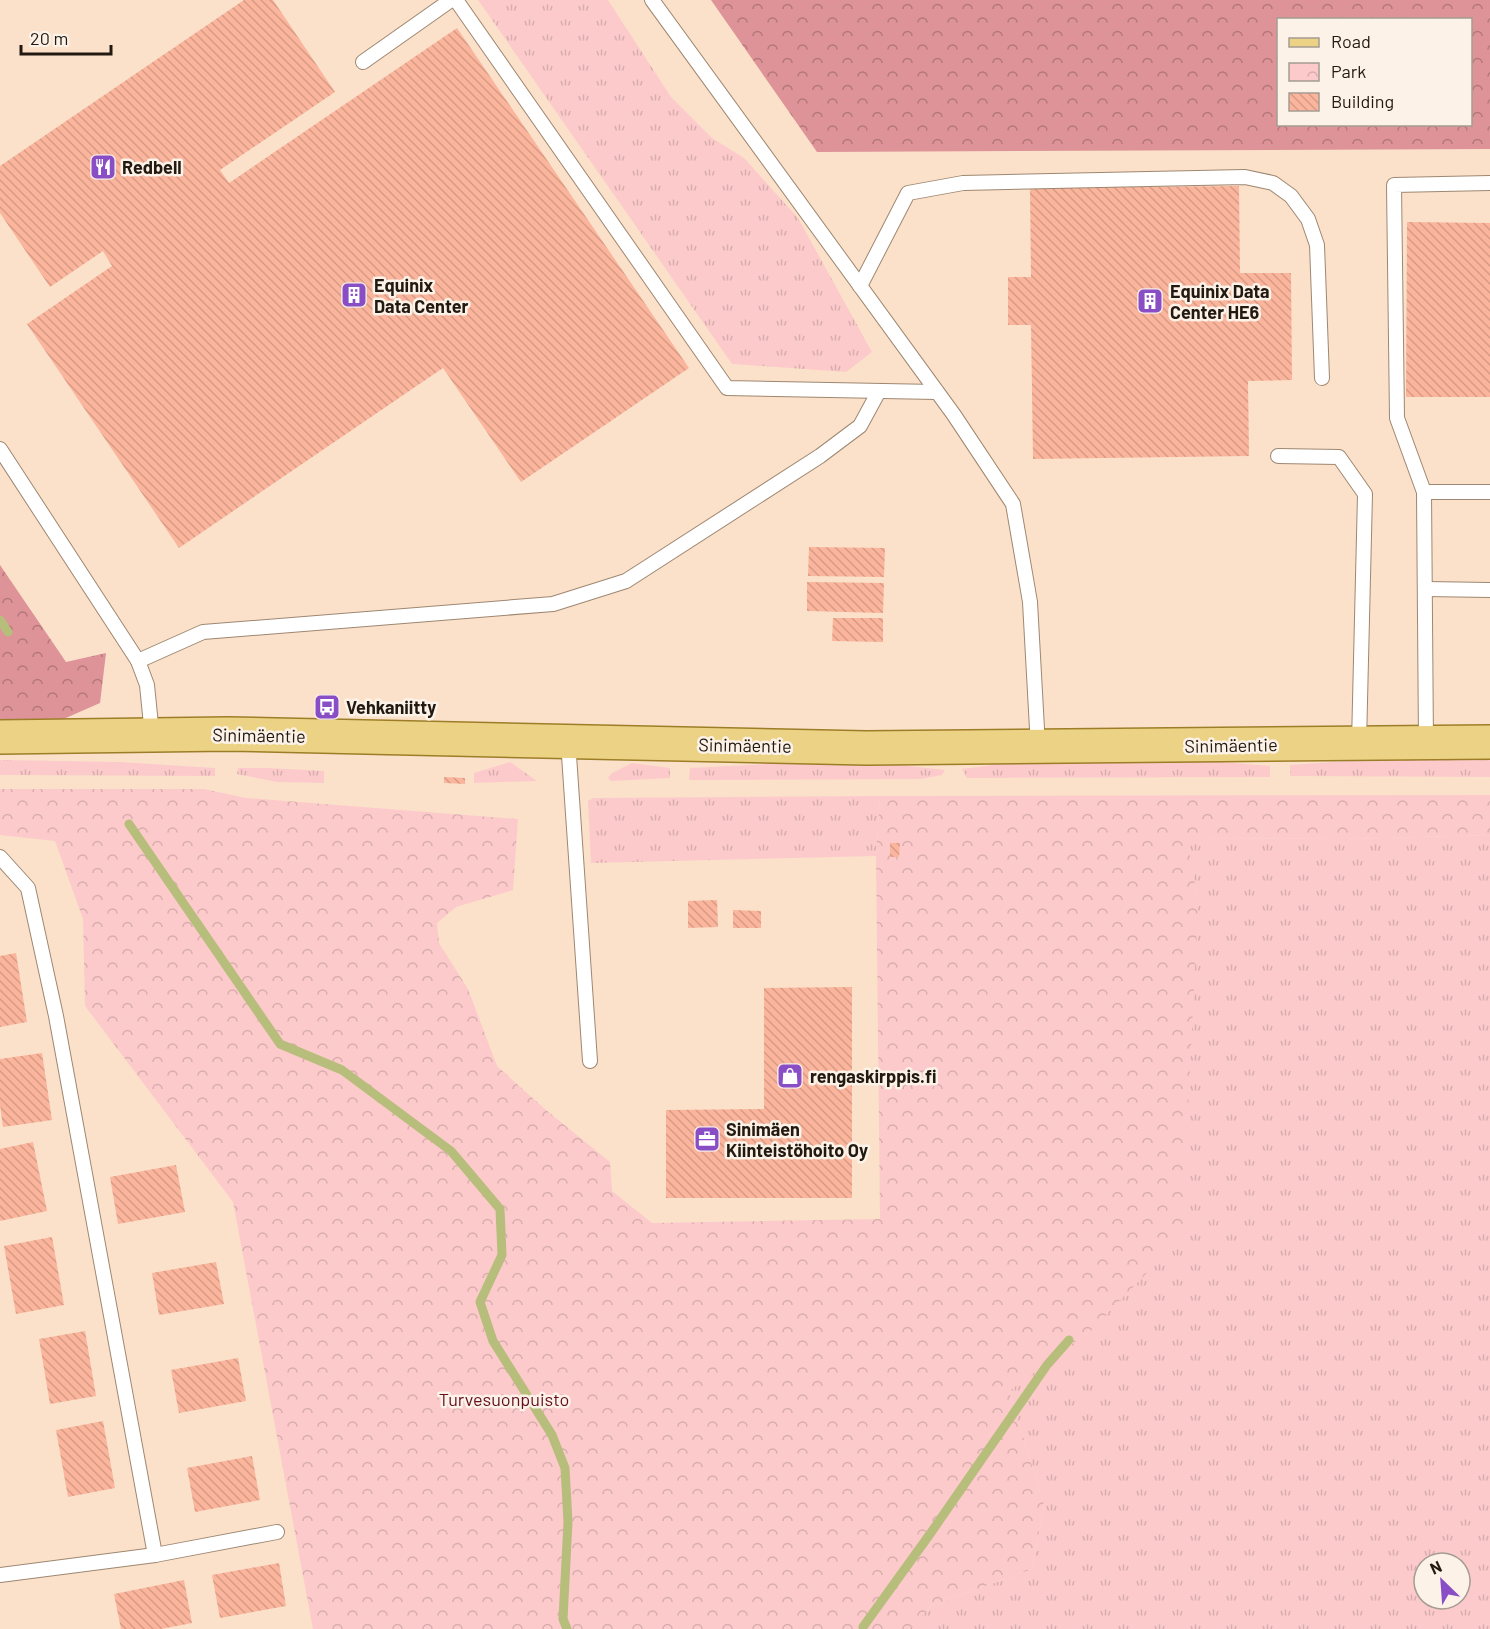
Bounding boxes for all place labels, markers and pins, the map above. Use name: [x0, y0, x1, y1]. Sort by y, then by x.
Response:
restaurant icon: Redbell: [88, 152, 118, 182]
place label: Redbell: [122, 156, 182, 178]
place label: Equinix Data Center: [374, 274, 468, 317]
building icon: Equinix Data Center: [339, 280, 369, 310]
place label: Equinix Data Center HE6: [1170, 280, 1270, 323]
building icon: Equinix Data Center HE6: [1135, 286, 1165, 316]
bus stop icon: Vehkaniitty: [312, 692, 342, 722]
place label: Vehkaniitty: [346, 696, 436, 718]
shop icon: rengaskirppis.fi: [775, 1061, 805, 1091]
place label: rengaskirppis.fi: [810, 1065, 936, 1087]
place label: Sinimäen Kiinteistöhoito Oy: [726, 1118, 868, 1161]
office icon: Sinimäen Kiinteistöhoito Oy: [692, 1124, 722, 1154]

